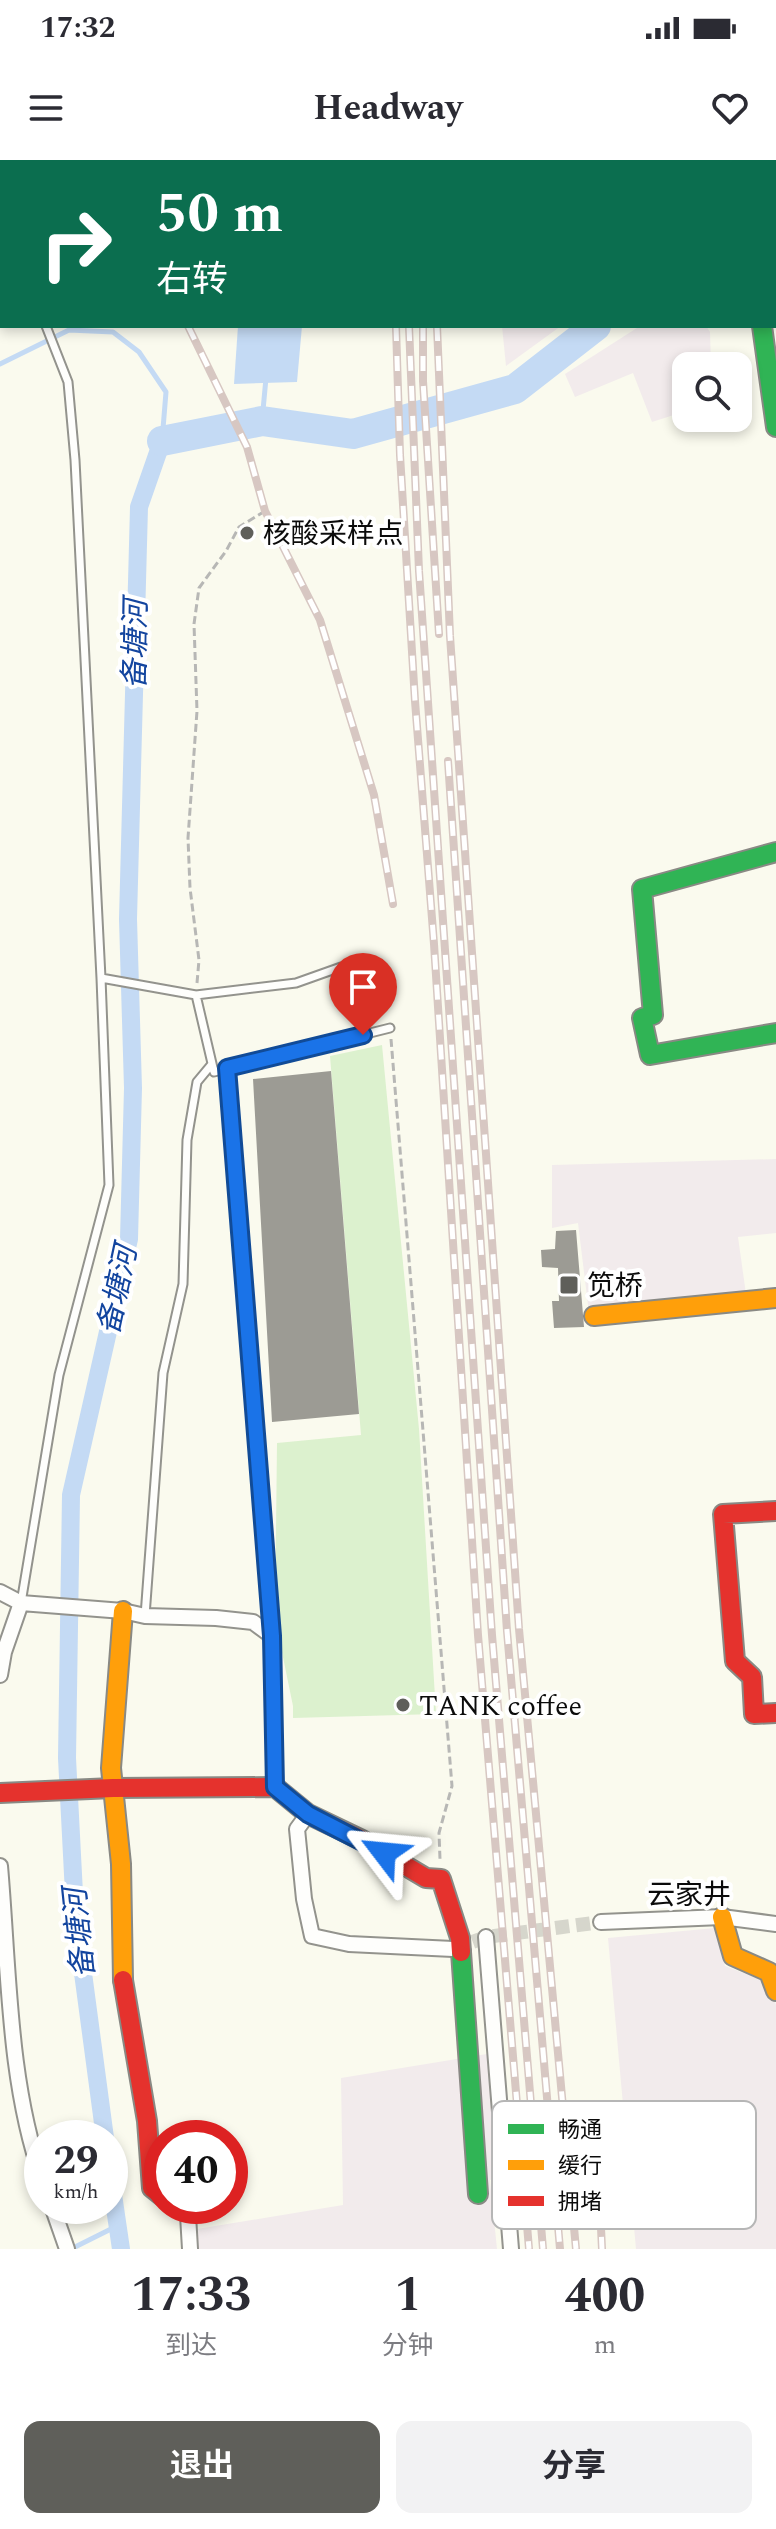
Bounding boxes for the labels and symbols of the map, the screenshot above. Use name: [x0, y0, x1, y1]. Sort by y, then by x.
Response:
place label: 核酸采样点: [263, 513, 403, 556]
marker: 核酸采样点: [238, 524, 256, 542]
water label: 备塘河: [112, 594, 160, 689]
pin: [329, 953, 397, 1035]
water label: 备塘河: [86, 1237, 151, 1339]
place label: 笕桥: [587, 1265, 643, 1308]
marker: 笕桥: [558, 1274, 580, 1296]
place label: TANK coffee: [419, 1685, 582, 1728]
marker: TANK coffee: [394, 1696, 412, 1714]
position arrow: [342, 1811, 426, 1895]
street label: 云家井: [647, 1874, 731, 1917]
water label: 备塘河: [52, 1881, 108, 1980]
legend: [492, 2101, 756, 2229]
text: 畅通: [558, 2114, 602, 2147]
speed limit sign: 40: [144, 2120, 248, 2224]
text: 缓行: [558, 2150, 602, 2183]
text: 拥堵: [558, 2186, 602, 2219]

